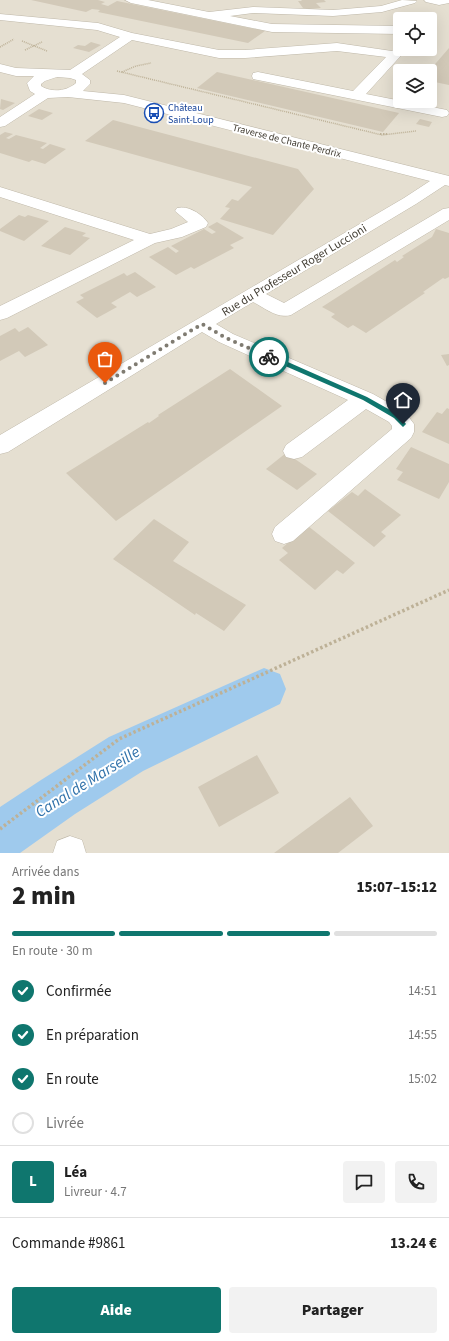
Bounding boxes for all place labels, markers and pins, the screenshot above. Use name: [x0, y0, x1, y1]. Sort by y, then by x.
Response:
place label: Château Saint-Loup: [168, 101, 214, 127]
bus stop icon: Château Saint-Loup: [143, 102, 165, 124]
pin: [88, 342, 122, 383]
pin: [386, 383, 420, 424]

